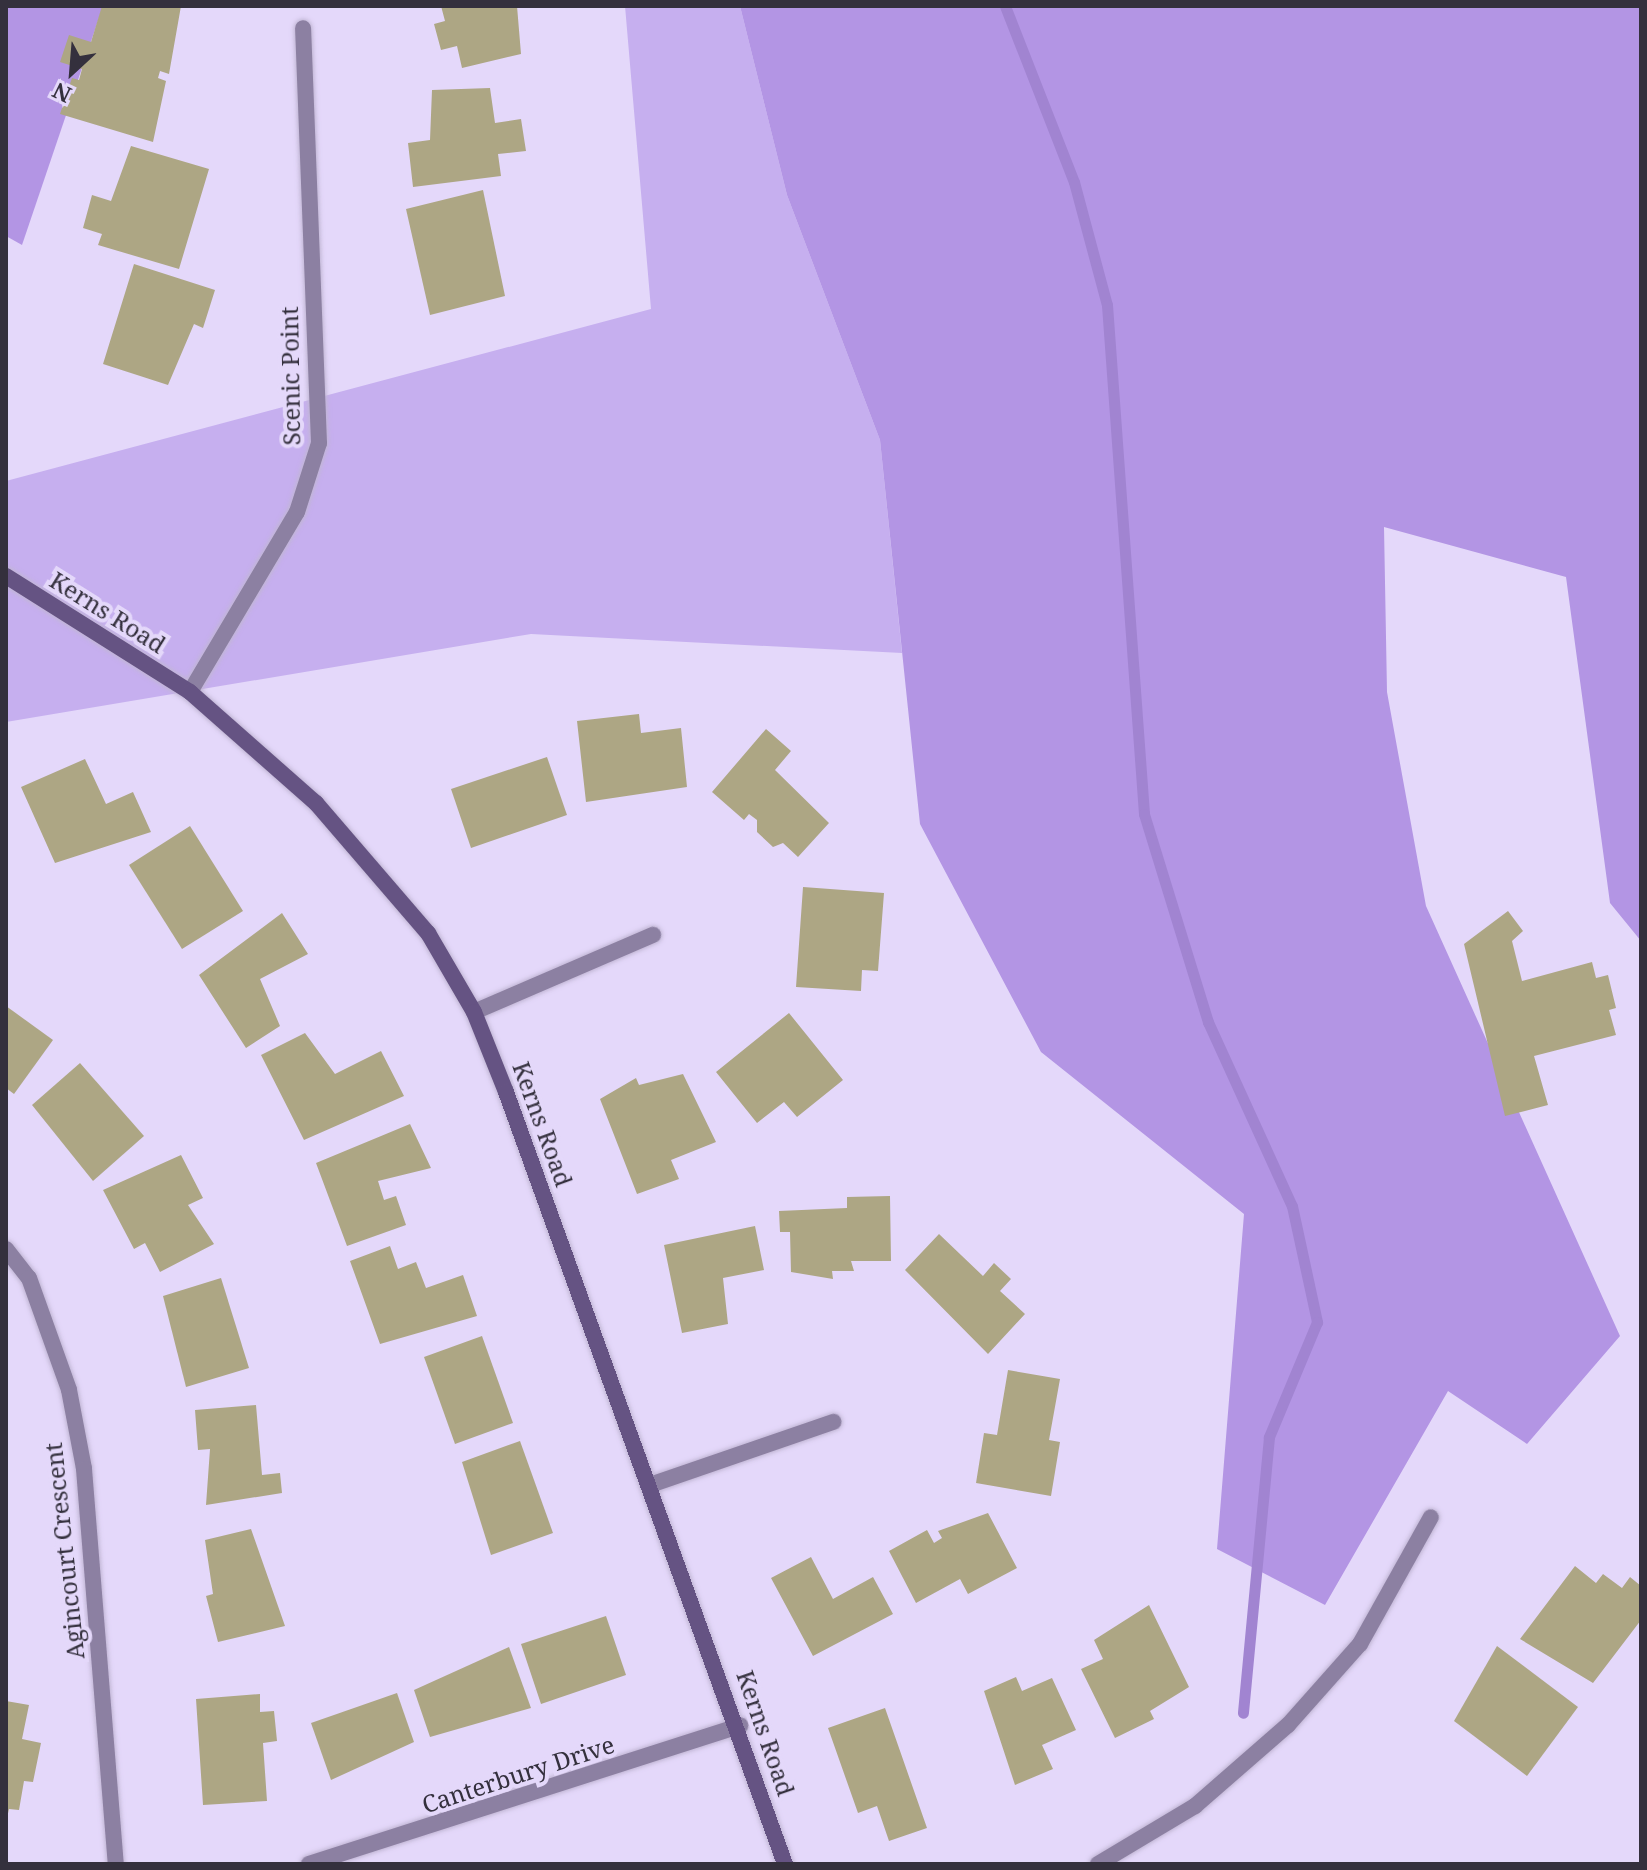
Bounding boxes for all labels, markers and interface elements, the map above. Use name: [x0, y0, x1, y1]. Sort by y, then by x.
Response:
north arrow: [32, 32, 112, 112]
text: N: [47, 76, 76, 111]
street label: Scenic Point: [274, 306, 306, 446]
street label: Kerns Road: [45, 565, 171, 659]
street label: Kerns Road: [507, 1058, 579, 1190]
street label: Agincourt Crescent: [38, 1441, 90, 1661]
street label: Kerns Road: [731, 1666, 801, 1800]
street label: Canterbury Drive: [418, 1729, 618, 1819]

